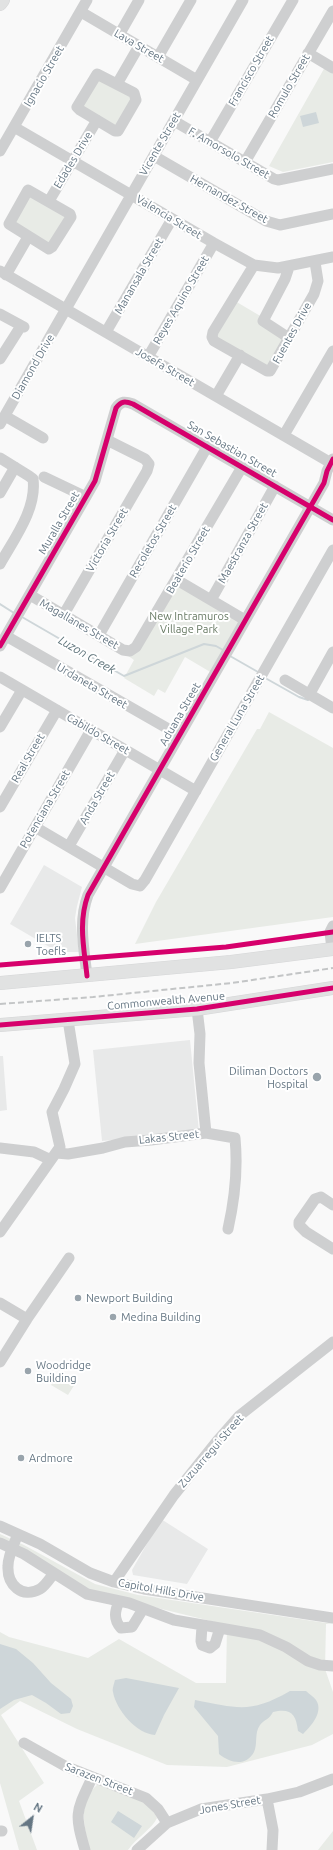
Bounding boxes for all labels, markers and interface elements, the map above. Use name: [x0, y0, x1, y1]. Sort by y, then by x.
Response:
street label: Lava Street: [112, 26, 166, 66]
street label: Francisco Street: [226, 33, 276, 109]
street label: Ignacio Street: [21, 43, 67, 109]
street label: Romulo Street: [265, 52, 313, 120]
street label: Vicente Street: [137, 110, 183, 178]
street label: F. Amorsolo Street: [186, 124, 272, 182]
street label: Edades Drive: [51, 129, 95, 191]
street label: Hernandez Street: [188, 172, 270, 226]
street label: Valencia Street: [134, 192, 204, 242]
street label: Manansala Street: [112, 236, 166, 316]
street label: Reyes Aquino Street: [150, 253, 212, 347]
street label: Fuentes Drive: [270, 300, 314, 366]
street label: Diamond Drive: [9, 332, 57, 402]
street label: Josefa Street: [133, 345, 197, 389]
street label: San Sebastian Street: [185, 418, 279, 480]
street label: Muralla Street: [36, 489, 82, 557]
street label: Maestranza Street: [215, 500, 271, 586]
street label: Recoletos Street: [127, 502, 179, 580]
street label: Victoria Street: [83, 506, 131, 574]
street label: Beaterio Street: [163, 524, 213, 596]
street label: Magallanes Street: [37, 596, 121, 652]
park label: New Intramuros Village Park: [149, 609, 229, 635]
water label: Luzon Creek: [56, 633, 118, 677]
street label: Urdaneta Street: [54, 660, 130, 712]
street label: General Luna Street: [207, 672, 267, 764]
street label: Aduana Street: [157, 680, 203, 748]
street label: Cabildo Street: [64, 711, 132, 757]
street label: Real Street: [9, 731, 47, 785]
street label: Potenciana Street: [17, 768, 73, 850]
street label: Anda Street: [77, 769, 117, 827]
place label: IELTS Toefls: [36, 931, 66, 957]
marker: IELTS Toefls: [23, 939, 33, 949]
street label: Commonwealth Avenue: [107, 989, 225, 1013]
place label: Diliman Doctors Hospital: [229, 1064, 308, 1090]
marker: Diliman Doctors Hospital: [311, 1071, 323, 1083]
street label: Lakas Street: [138, 1127, 200, 1147]
place label: Newport Building: [86, 1291, 173, 1305]
marker: Newport Building: [73, 1293, 83, 1303]
place label: Medina Building: [121, 1310, 201, 1324]
marker: Medina Building: [108, 1312, 118, 1322]
place label: Woodridge Building: [36, 1358, 91, 1384]
marker: Woodridge Building: [23, 1366, 33, 1376]
street label: Zuzuarregui Street: [176, 1412, 246, 1490]
place label: Ardmore: [29, 1451, 73, 1465]
marker: Ardmore: [16, 1453, 26, 1463]
street label: Capitol Hills Drive: [117, 1576, 205, 1604]
street label: Sarazen Street: [63, 1760, 135, 1798]
street label: Jones Street: [198, 1793, 262, 1817]
north arrow: [12, 1798, 52, 1838]
text: N: [31, 1800, 45, 1815]

